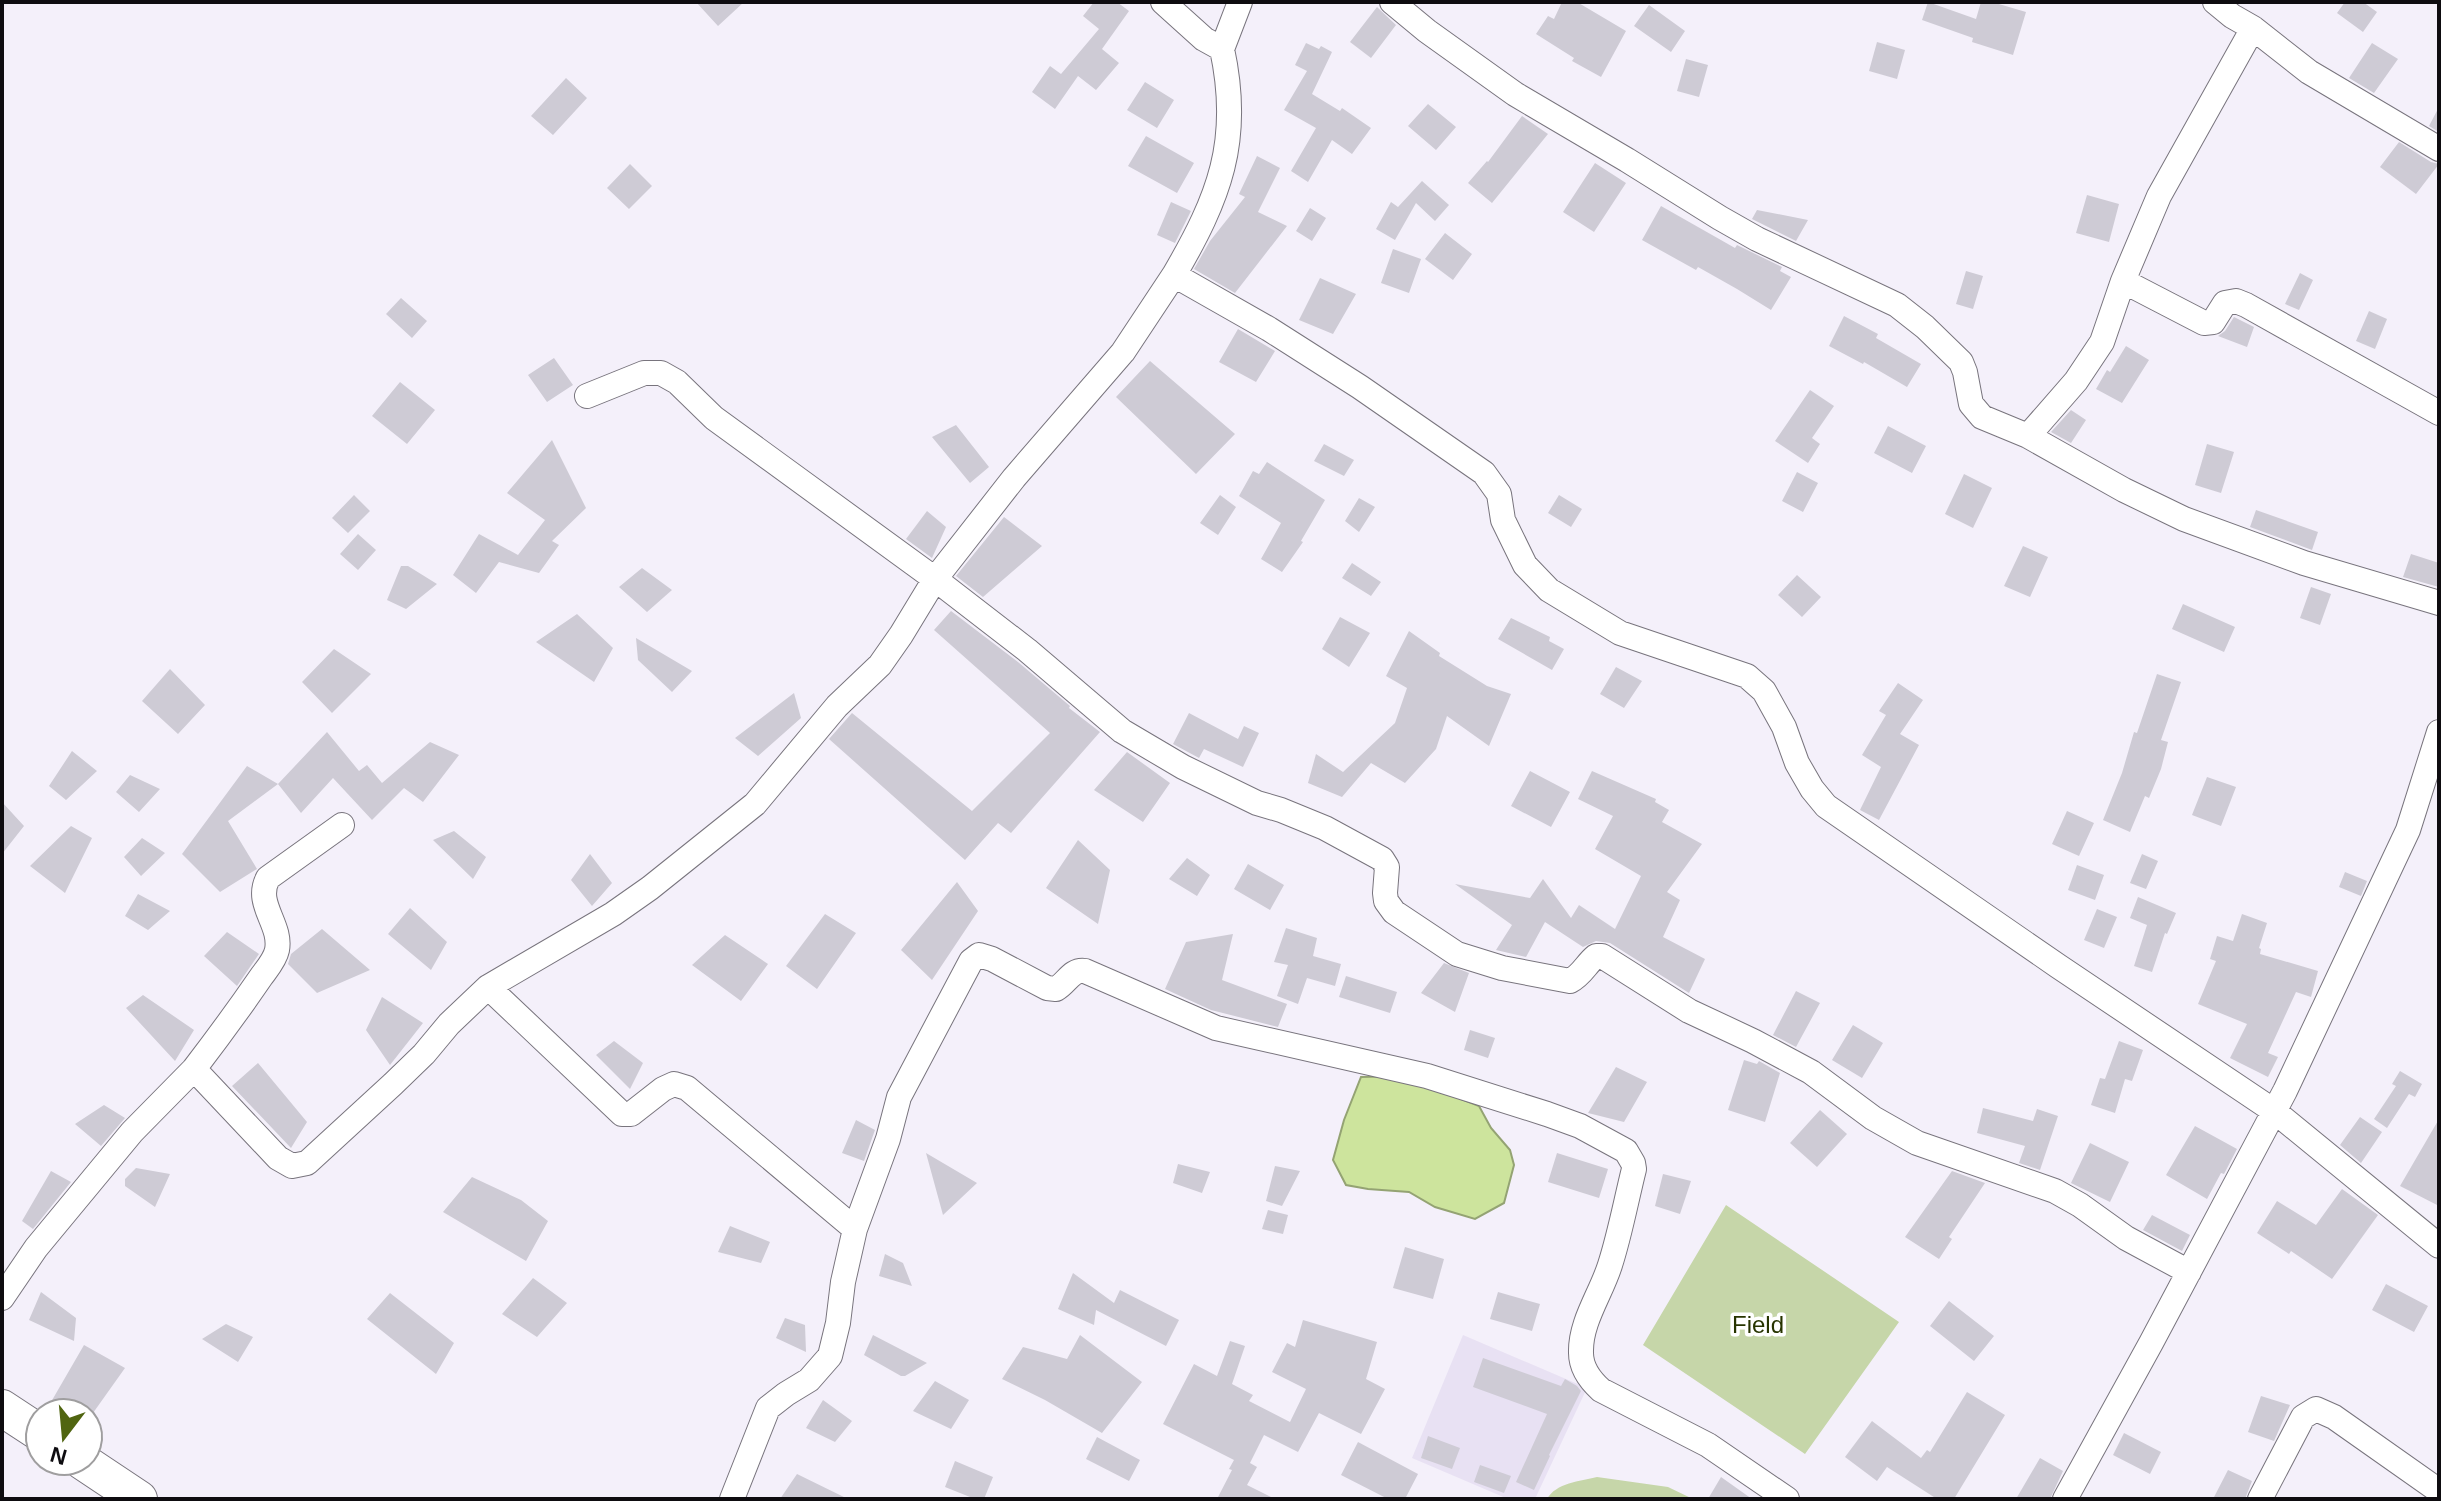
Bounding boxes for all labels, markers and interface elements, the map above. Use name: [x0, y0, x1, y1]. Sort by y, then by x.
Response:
park label: Field: [1732, 1311, 1784, 1338]
north arrow: [24, 1397, 104, 1477]
text: N: [48, 1442, 70, 1470]

